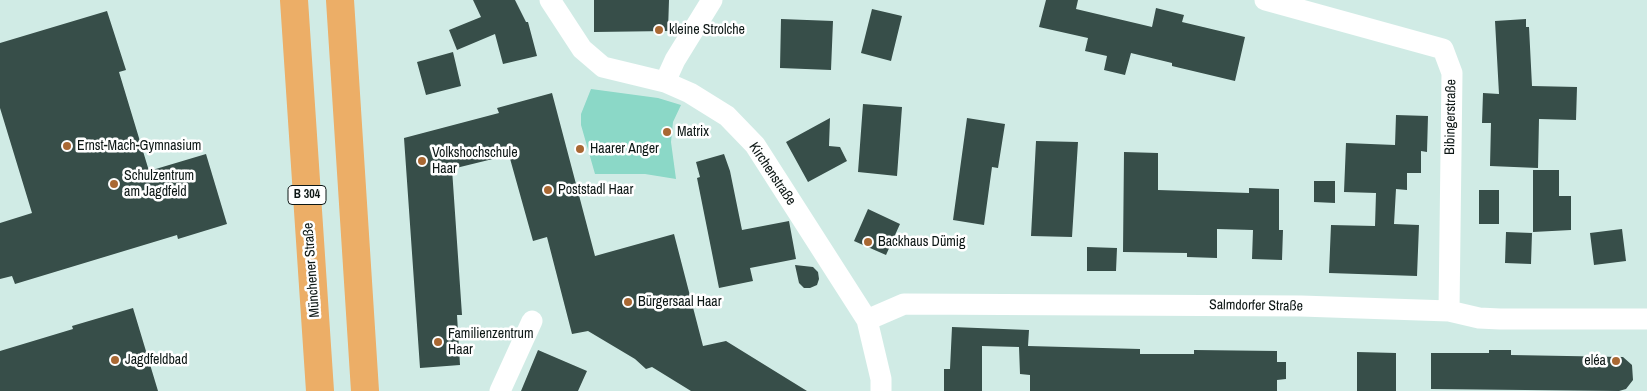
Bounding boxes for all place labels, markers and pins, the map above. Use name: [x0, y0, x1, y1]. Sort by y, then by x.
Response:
place label: kleine Strolche: [669, 22, 745, 38]
marker: kleine Strolche: [653, 24, 665, 36]
place label: Matrix: [677, 124, 709, 140]
marker: Matrix: [661, 126, 673, 138]
place label: Ernst-Mach-Gymnasium: [77, 138, 201, 154]
marker: Ernst-Mach-Gymnasium: [61, 140, 73, 152]
place label: Haarer Anger: [590, 141, 659, 157]
marker: Haarer Anger: [574, 143, 586, 155]
place label: Volkshochschule Haar: [432, 145, 518, 178]
marker: Volkshochschule Haar: [416, 155, 428, 167]
place label: Schulzentrum am Jagdfeld: [124, 168, 194, 200]
marker: Schulzentrum am Jagdfeld: [108, 178, 120, 190]
place label: Poststadl Haar: [558, 182, 633, 198]
marker: Poststadl Haar: [542, 184, 554, 196]
place label: Backhaus Dümig: [878, 234, 965, 250]
marker: Backhaus Dümig: [862, 236, 874, 248]
place label: Bürgersaal Haar: [638, 294, 722, 310]
marker: Bürgersaal Haar: [622, 296, 634, 308]
place label: Familienzentrum Haar: [448, 326, 534, 358]
marker: Familienzentrum Haar: [432, 336, 444, 348]
place label: Jagdfeldbad: [125, 352, 188, 368]
place label: eléa: [1584, 353, 1606, 369]
marker: Jagdfeldbad: [109, 354, 121, 366]
marker: eléa: [1610, 355, 1622, 367]

